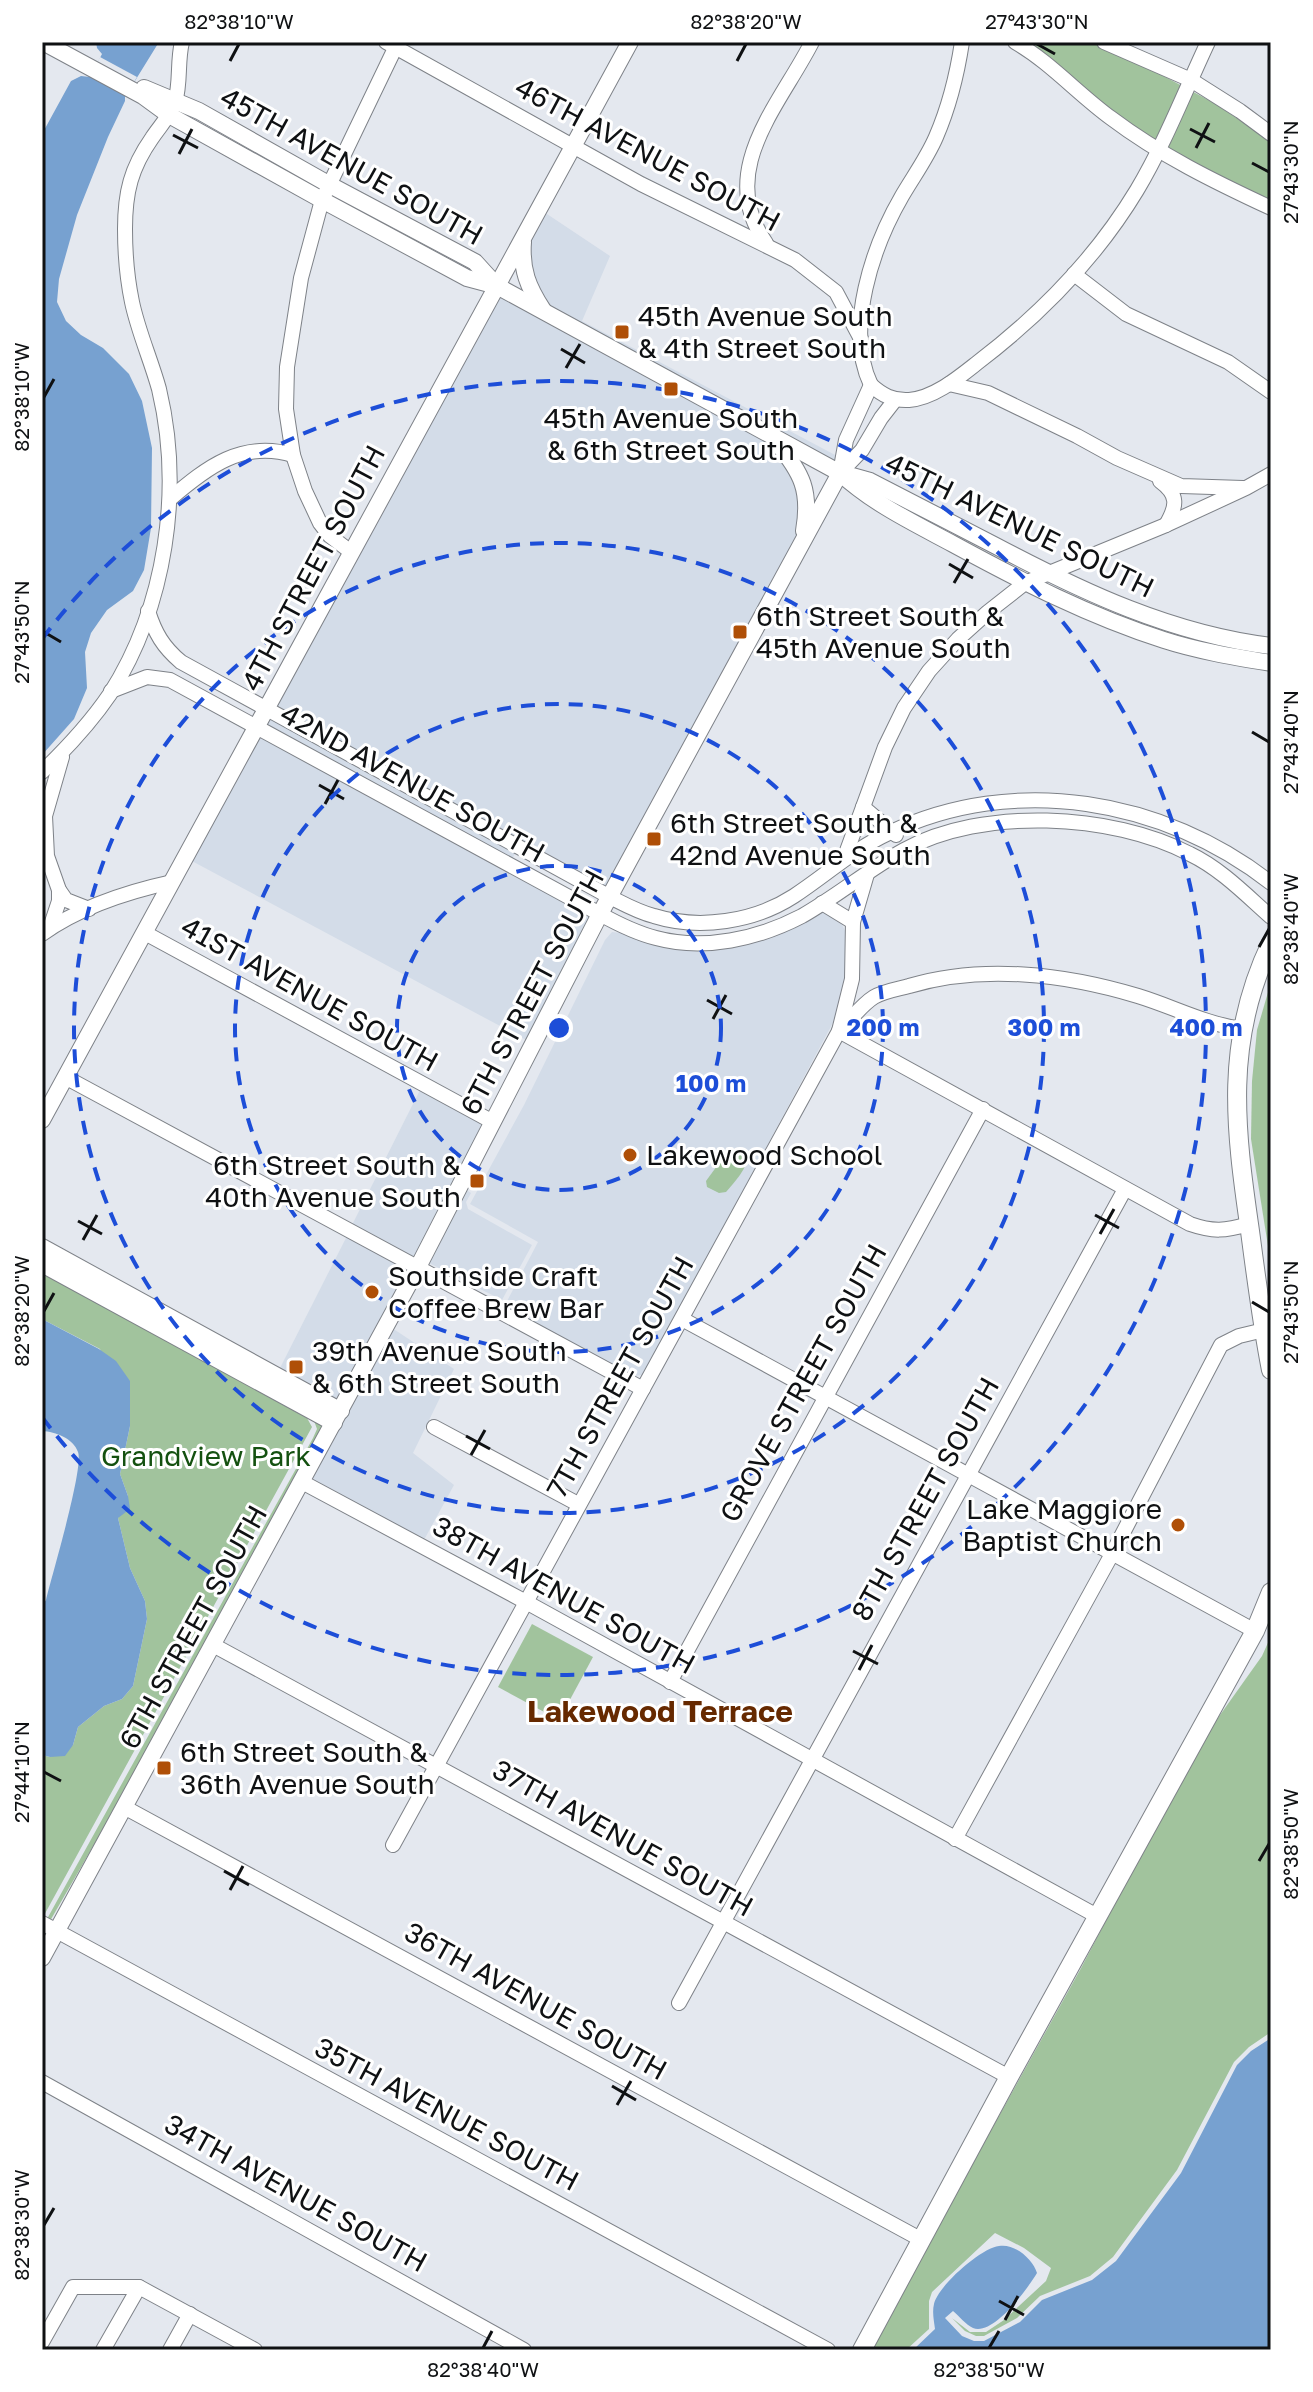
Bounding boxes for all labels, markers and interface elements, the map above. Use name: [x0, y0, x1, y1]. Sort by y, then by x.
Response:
text: 82°38'10"W: [184, 9, 294, 33]
text: 82°38'20"W: [690, 9, 802, 33]
text: 27°43'30"N: [985, 9, 1089, 33]
street label: 46TH AVENUE SOUTH: [510, 70, 786, 237]
street label: 45TH AVENUE SOUTH: [215, 80, 489, 251]
text: 27°43'30"N: [1278, 120, 1302, 224]
place label: 45th Avenue South & 4th Street South: [638, 299, 893, 364]
marker: 45th Avenue South & 4th Street South: [613, 323, 631, 341]
text: 82°38'10"W: [9, 342, 33, 452]
marker: 45th Avenue South & 6th Street South: [662, 380, 680, 398]
place label: 45th Avenue South & 6th Street South: [544, 401, 798, 466]
street label: 4TH STREET SOUTH: [234, 439, 391, 696]
street label: 45TH AVENUE SOUTH: [881, 445, 1160, 604]
text: 27°43'50"N: [9, 580, 33, 684]
place label: 6th Street South & 45th Avenue South: [756, 599, 1011, 664]
marker: 6th Street South & 45th Avenue South: [731, 623, 749, 641]
text: 27°43'40"N: [1278, 690, 1302, 794]
street label: 42ND AVENUE SOUTH: [275, 696, 551, 869]
place label: 6th Street South & 42nd Avenue South: [670, 806, 931, 871]
marker: 6th Street South & 42nd Avenue South: [645, 830, 663, 848]
street label: 6TH STREET SOUTH: [453, 863, 610, 1120]
text: 82°38'40"W: [1278, 873, 1302, 985]
street label: 41ST AVENUE SOUTH: [176, 909, 444, 1078]
text: 200 m: [847, 1012, 919, 1041]
text: 300 m: [1008, 1012, 1080, 1041]
text: 400 m: [1169, 1012, 1243, 1041]
centre of rings: [545, 1014, 573, 1042]
text: 100 m: [676, 1068, 746, 1097]
place label: Lakewood School: [646, 1138, 882, 1171]
marker: Lakewood School: [621, 1146, 639, 1164]
place label: 6th Street South & 40th Avenue South: [205, 1148, 461, 1213]
marker: 6th Street South & 40th Avenue South: [468, 1172, 486, 1190]
street label: GROVE STREET SOUTH: [712, 1238, 893, 1527]
street label: 7TH STREET SOUTH: [539, 1250, 700, 1503]
text: 82°38'20"W: [9, 1255, 33, 1367]
place label: Southside Craft Coffee Brew Bar: [388, 1259, 604, 1324]
text: 27°43'50"N: [1278, 1260, 1302, 1364]
marker: Southside Craft Coffee Brew Bar: [363, 1283, 381, 1301]
place label: 39th Avenue South & 6th Street South: [312, 1334, 567, 1399]
marker: 39th Avenue South & 6th Street South: [287, 1358, 305, 1376]
street label: 8TH STREET SOUTH: [844, 1371, 1005, 1626]
park label: Grandview Park: [101, 1439, 311, 1472]
place label: Lake Maggiore Baptist Church: [962, 1492, 1162, 1557]
street label: 6TH STREET SOUTH: [112, 1499, 273, 1754]
street label: 38TH AVENUE SOUTH: [427, 1509, 701, 1680]
marker: Lake Maggiore Baptist Church: [1169, 1516, 1187, 1534]
district label: Lakewood Terrace: [527, 1693, 793, 1729]
text: 27°44'10"N: [9, 1721, 33, 1823]
place label: 6th Street South & 36th Avenue South: [180, 1735, 435, 1800]
street label: 37TH AVENUE SOUTH: [487, 1752, 759, 1923]
marker: 6th Street South & 36th Avenue South: [155, 1759, 173, 1777]
text: 82°38'50"W: [1278, 1788, 1302, 1900]
street label: 36TH AVENUE SOUTH: [399, 1915, 673, 2086]
street label: 35TH AVENUE SOUTH: [310, 2030, 585, 2197]
street label: 34TH AVENUE SOUTH: [159, 2107, 433, 2278]
text: 82°38'30"W: [9, 2169, 33, 2281]
text: 82°38'40"W: [427, 2357, 539, 2381]
text: 82°38'50"W: [933, 2357, 1045, 2381]

